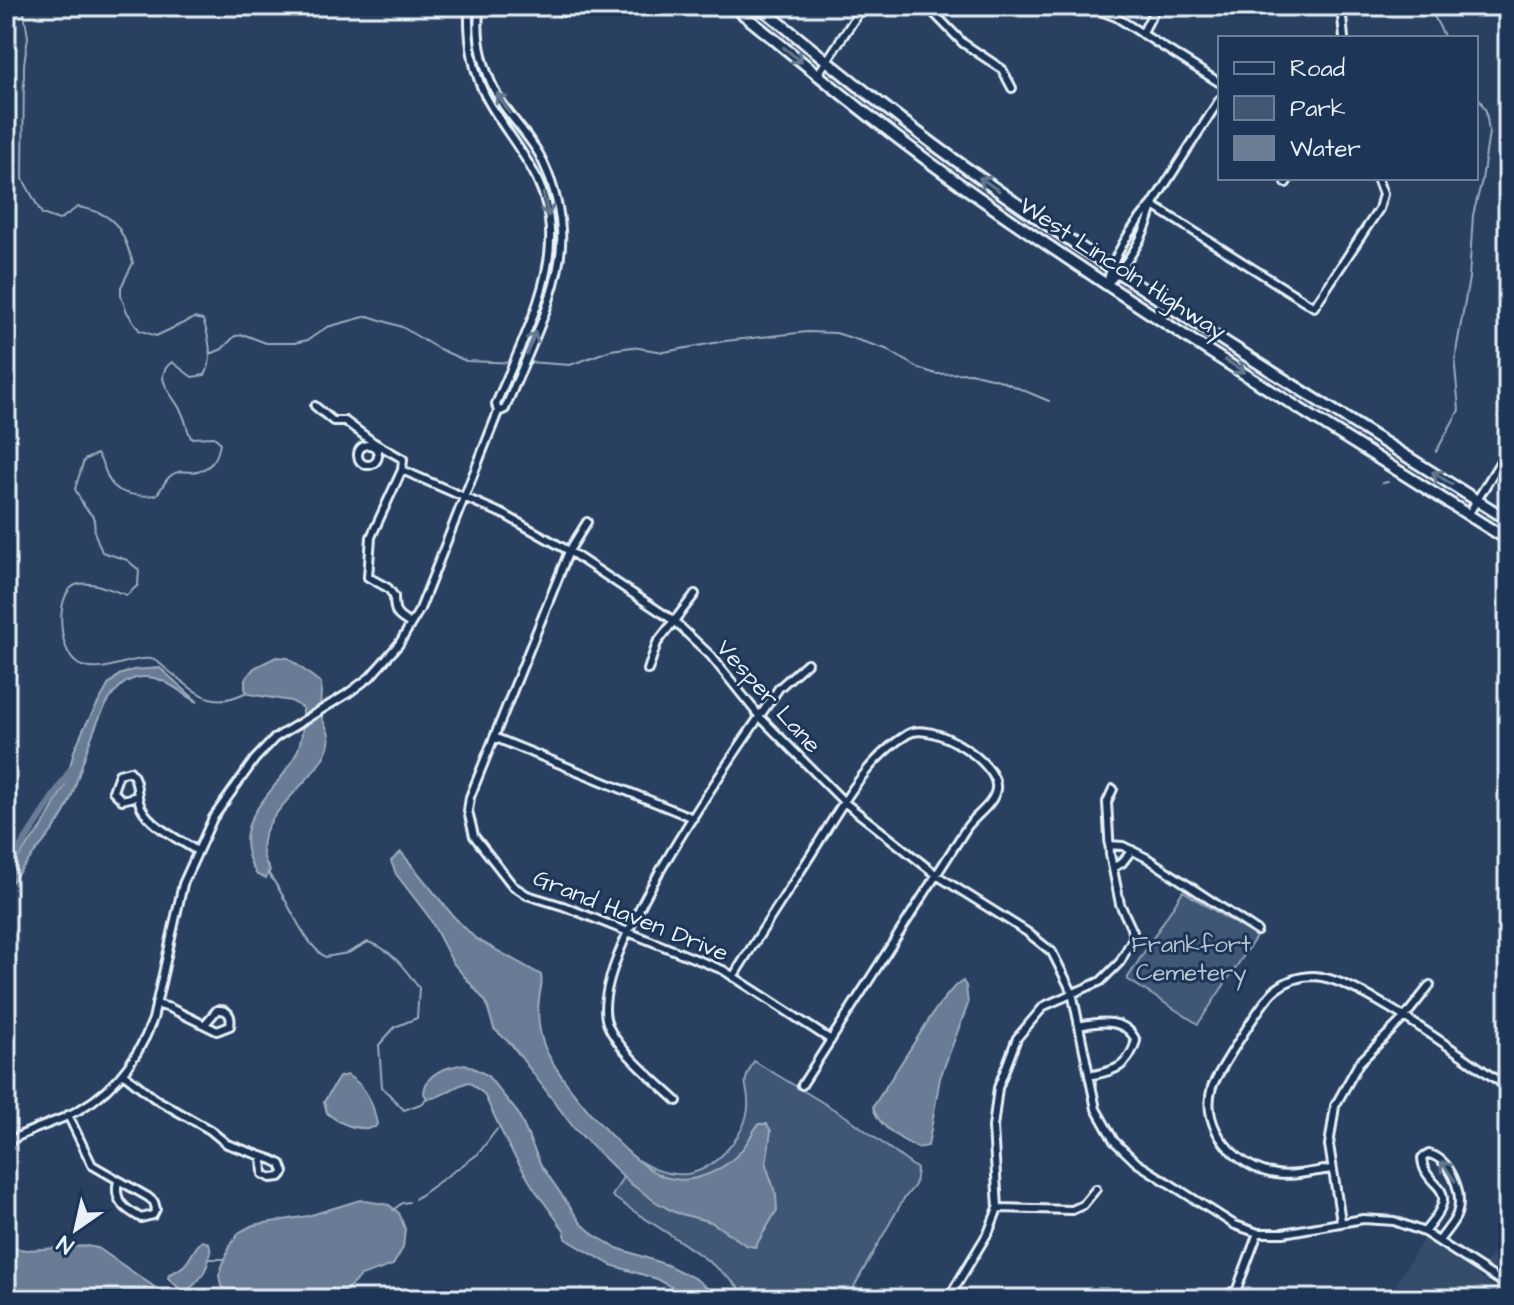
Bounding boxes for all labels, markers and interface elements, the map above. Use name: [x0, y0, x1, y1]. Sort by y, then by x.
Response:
legend: [1218, 36, 1478, 180]
one-way arrow: [783, 46, 803, 64]
text: Road: [1290, 52, 1345, 86]
one-way arrow: [495, 92, 511, 115]
text: Park: [1290, 92, 1346, 126]
text: Water: [1290, 132, 1361, 166]
one-way arrow: [979, 176, 1001, 193]
street label: West Lincoln Highway: [1012, 189, 1233, 349]
one-way arrow: [539, 191, 554, 217]
one-way arrow: [525, 331, 539, 356]
one-way arrow: [1223, 357, 1245, 374]
one-way arrow: [1432, 470, 1454, 487]
street label: Vesper Lane: [708, 632, 829, 761]
street label: Grand Haven Drive: [528, 861, 733, 971]
park label: Frankfort Cemetery: [1131, 928, 1251, 991]
one-way arrow: [1440, 1161, 1456, 1183]
north arrow: [36, 1189, 116, 1269]
text: N: [51, 1228, 80, 1261]

